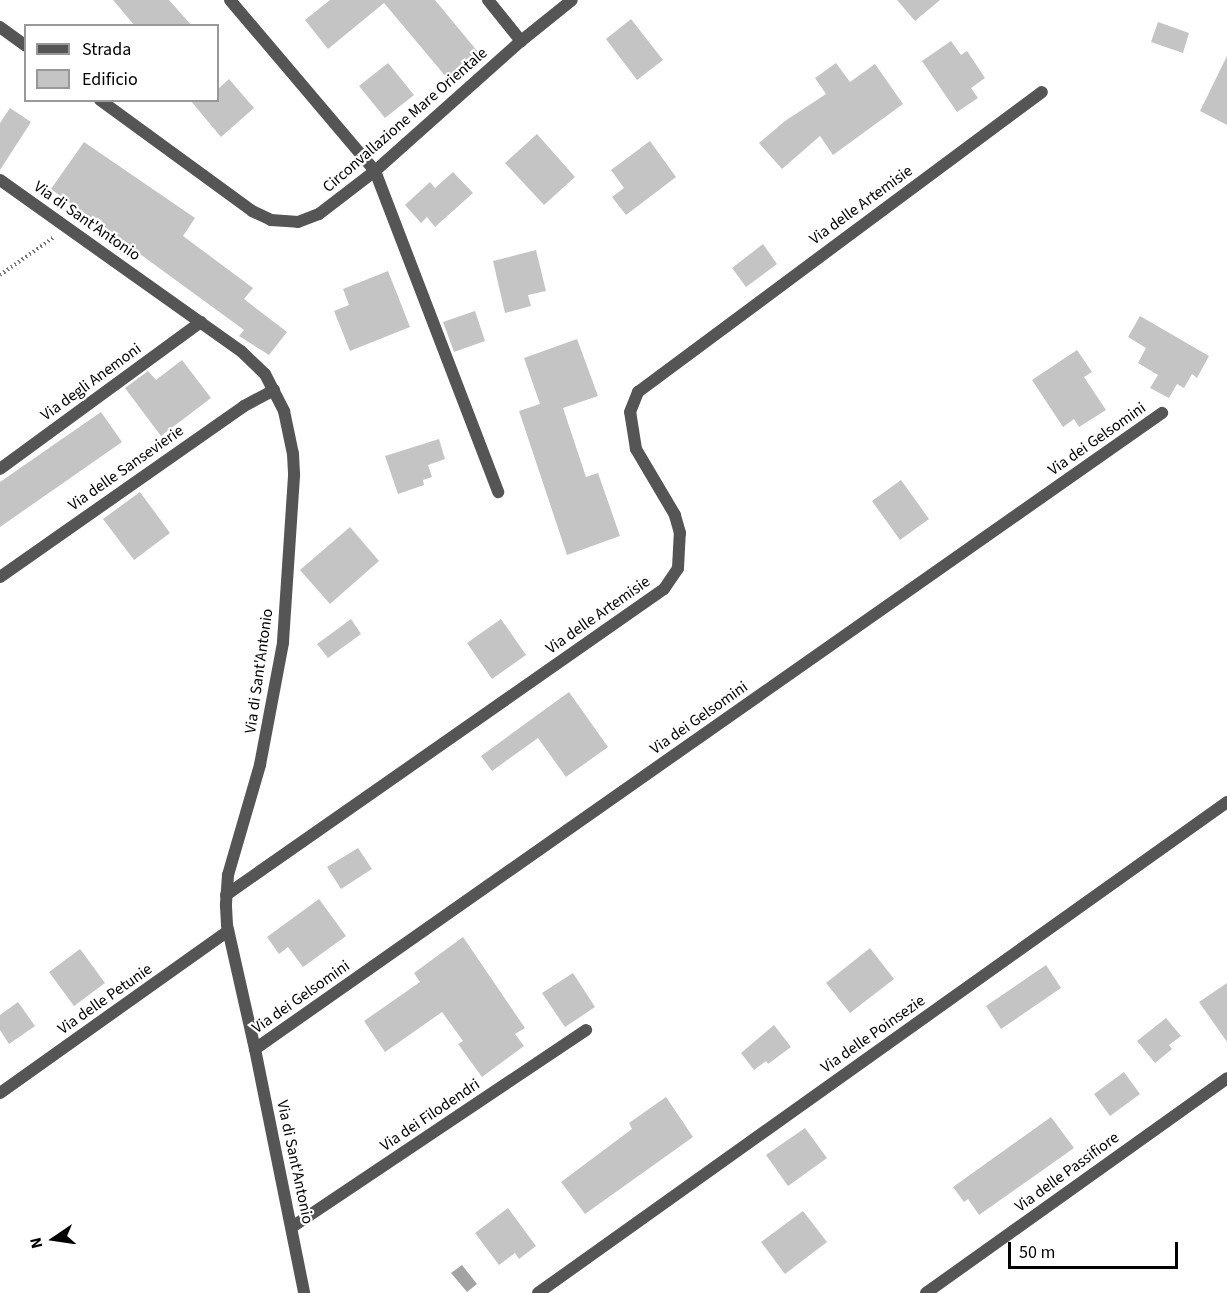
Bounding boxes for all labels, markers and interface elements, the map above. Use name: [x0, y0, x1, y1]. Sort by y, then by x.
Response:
legend: [24, 24, 219, 102]
text: Strada: [82, 37, 131, 62]
street label: Circonvallazione Mare Orientale: [319, 43, 491, 197]
text: Edificio: [82, 67, 138, 92]
street label: Via delle Artemisie: [806, 161, 916, 249]
street label: Via di Sant'Antonio: [30, 177, 144, 265]
street label: Via degli Anemoni: [37, 339, 145, 425]
street label: Via dei Gelsomini: [1045, 398, 1149, 480]
street label: Via delle Sansevierie: [65, 421, 187, 515]
street label: Via delle Artemisie: [542, 572, 654, 658]
street label: Via di Sant'Antonio: [241, 607, 277, 735]
street label: Via dei Gelsomini: [647, 677, 751, 759]
street label: Via dei Gelsomini: [249, 956, 353, 1038]
street label: Via delle Petunie: [54, 959, 156, 1039]
street label: Via delle Poinsezie: [817, 991, 929, 1077]
street label: Via dei Filodendri: [377, 1075, 483, 1155]
street label: Via di Sant'Antonio: [273, 1098, 317, 1226]
street label: Via delle Passifiore: [1011, 1128, 1123, 1216]
north arrow: [24, 1209, 84, 1269]
scale bar: [1011, 1230, 1180, 1268]
text: N: [25, 1235, 48, 1251]
text: 50 m: [1019, 1240, 1055, 1265]

